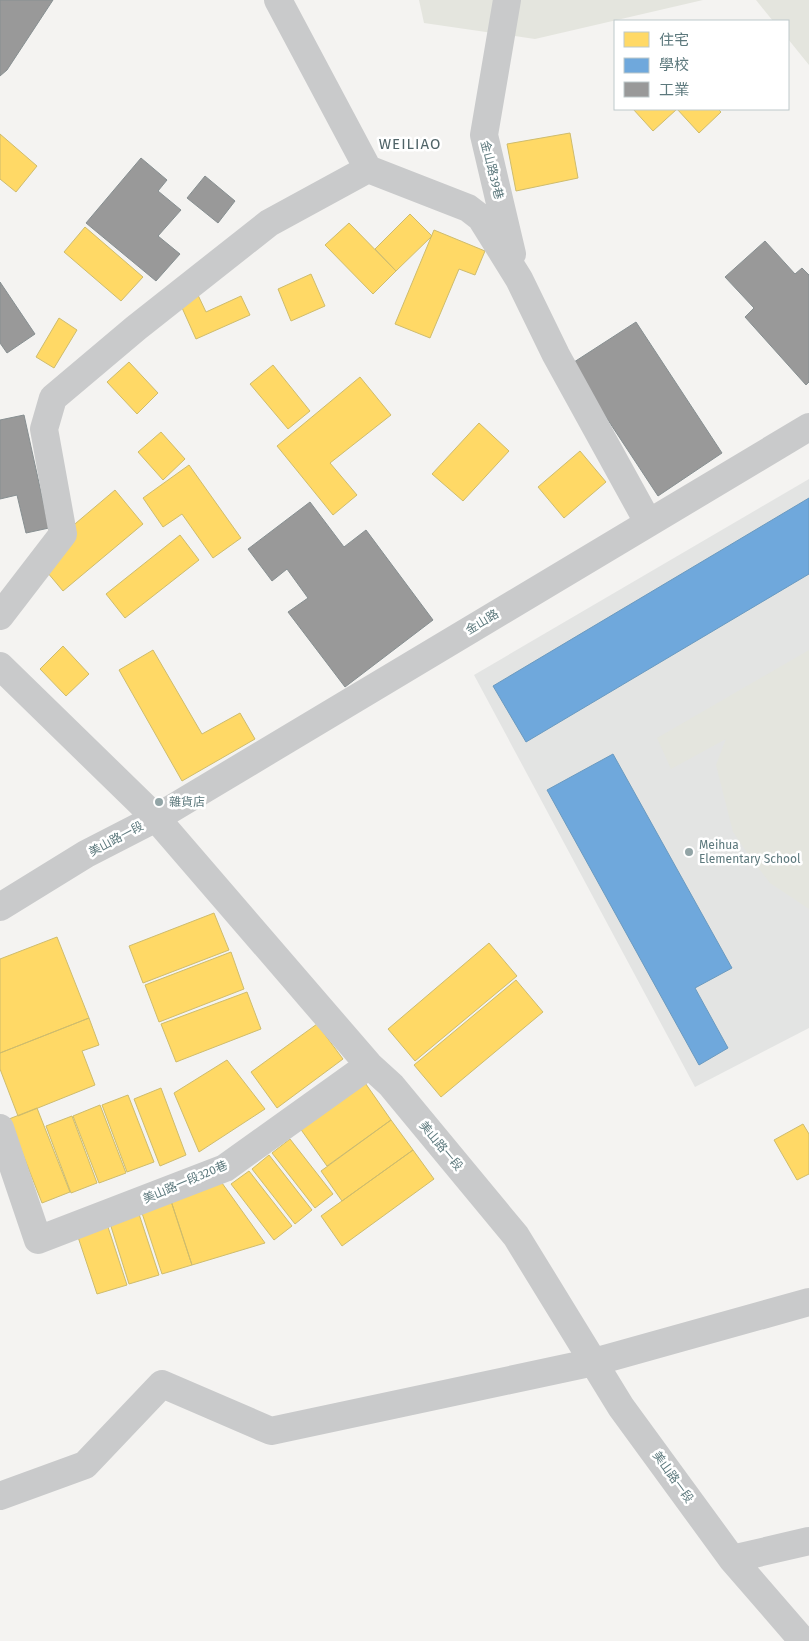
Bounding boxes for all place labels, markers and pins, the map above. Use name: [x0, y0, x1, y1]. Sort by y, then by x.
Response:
place label: 雜貨店: [169, 795, 205, 809]
marker: 雜貨店: [153, 796, 165, 808]
place label: Meihua Elementary School: [699, 838, 801, 866]
marker: Meihua Elementary School: [683, 846, 695, 858]

